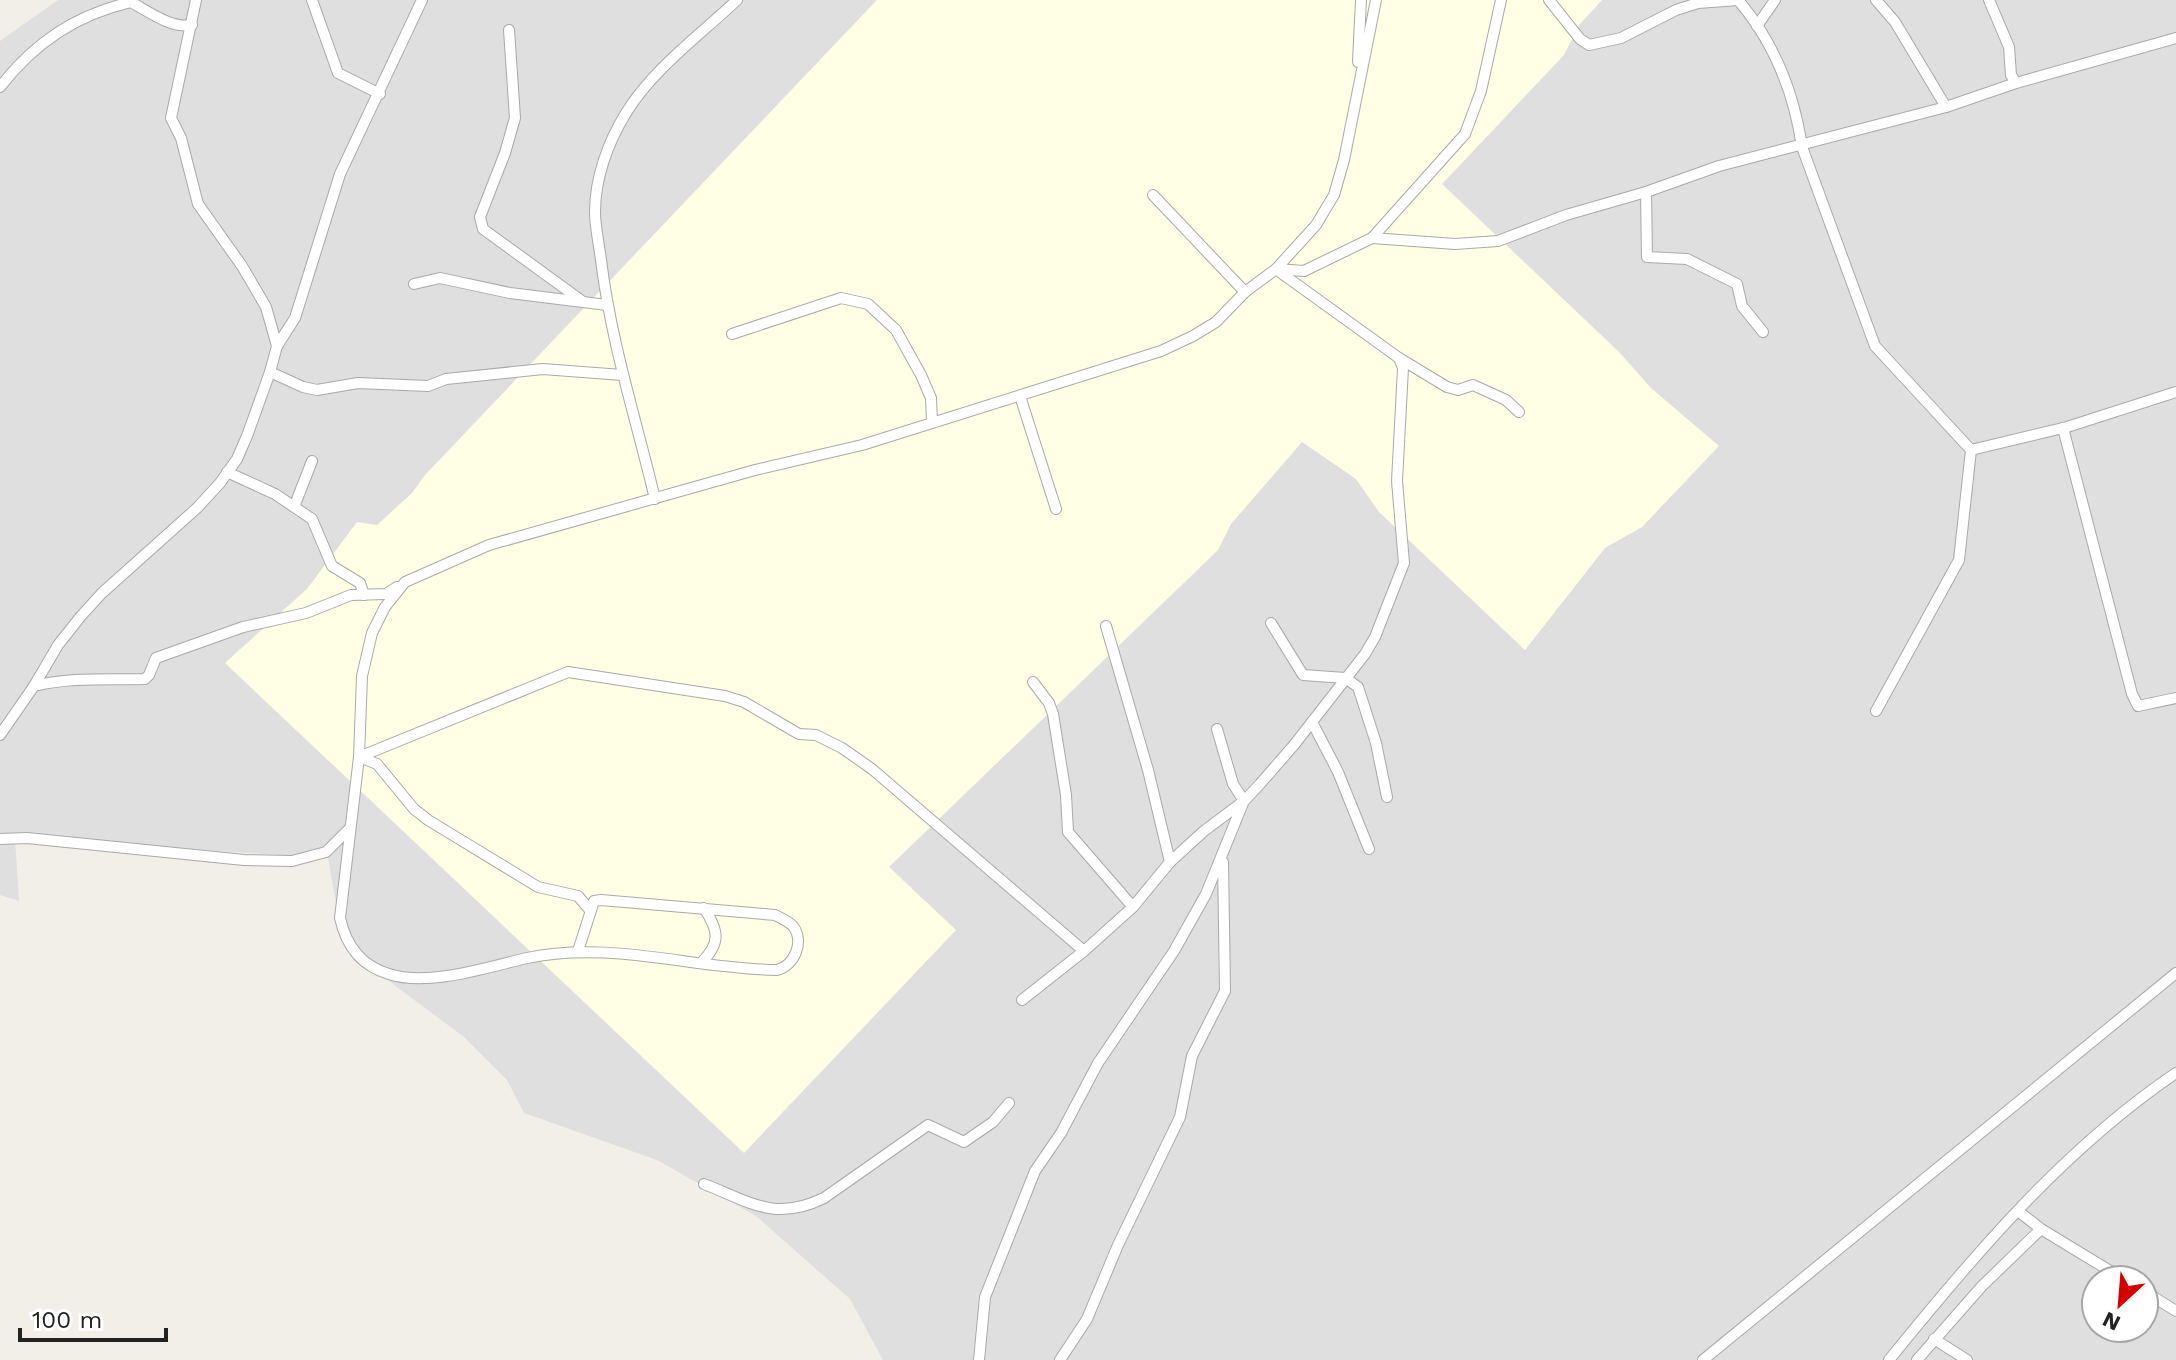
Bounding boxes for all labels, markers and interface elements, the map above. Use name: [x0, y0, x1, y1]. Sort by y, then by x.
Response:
north arrow: [2080, 1264, 2160, 1344]
scale bar: [20, 1292, 166, 1342]
text: 100 m: [32, 1306, 102, 1334]
text: N: [2099, 1307, 2124, 1336]

